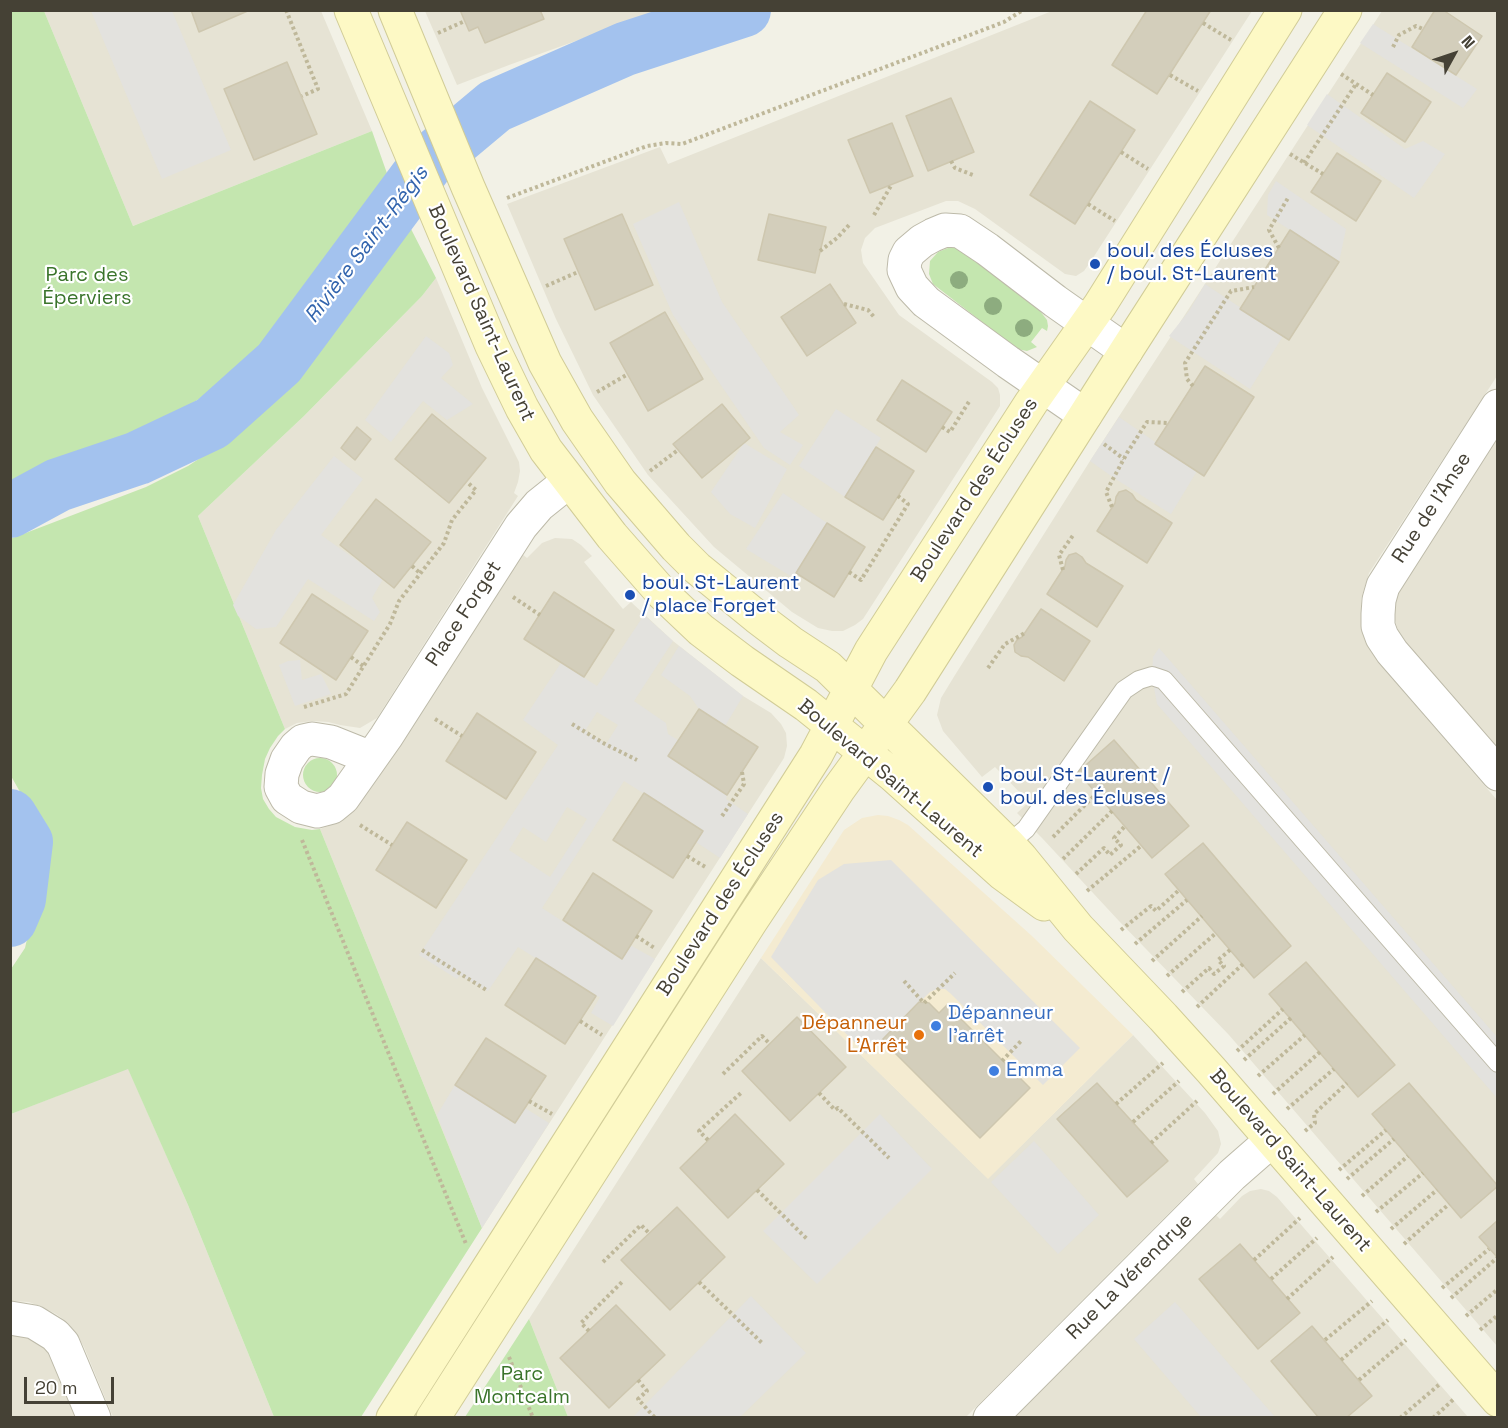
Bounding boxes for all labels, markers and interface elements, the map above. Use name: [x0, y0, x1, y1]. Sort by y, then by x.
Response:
north arrow: [1424, 24, 1484, 84]
text: N: [1457, 31, 1480, 53]
water label: Rivière Saint-Régis: [300, 162, 434, 328]
street label: Boulevard Saint-Laurent: [422, 201, 540, 425]
place label: boul. des Écluses / boul. St-Laurent: [1107, 240, 1277, 287]
marker: boul. des Écluses / boul. St-Laurent: [1088, 257, 1102, 271]
park label: Parc des Éperviers: [43, 264, 131, 311]
street label: Boulevard des Écluses: [906, 393, 1044, 587]
street label: Rue de l'Anse: [1387, 448, 1477, 568]
street label: Place Forget: [421, 557, 507, 671]
place label: boul. St-Laurent / place Forget: [642, 572, 799, 619]
marker: boul. St-Laurent / place Forget: [623, 588, 637, 602]
street label: Boulevard Saint-Laurent: [792, 694, 988, 864]
place label: boul. St-Laurent / boul. des Écluses: [1000, 764, 1170, 811]
marker: boul. St-Laurent / boul. des Écluses: [981, 780, 995, 794]
street label: Boulevard des Écluses: [652, 807, 790, 1001]
place label: Dépanneur l'arrêt: [948, 1002, 1054, 1049]
place label: Dépanneur L'Arrêt: [801, 1012, 907, 1059]
marker: Dépanneur l'arrêt: [929, 1019, 943, 1033]
marker: Dépanneur L'Arrêt: [912, 1028, 926, 1042]
place label: Emma: [1006, 1059, 1063, 1083]
marker: Emma: [987, 1064, 1001, 1078]
street label: Boulevard Saint-Laurent: [1204, 1065, 1376, 1257]
street label: Rue La Vérendrye: [1062, 1209, 1198, 1345]
park label: Parc Montcalm: [474, 1363, 570, 1410]
scale bar: [27, 1365, 117, 1403]
text: 20 m: [35, 1376, 78, 1399]

